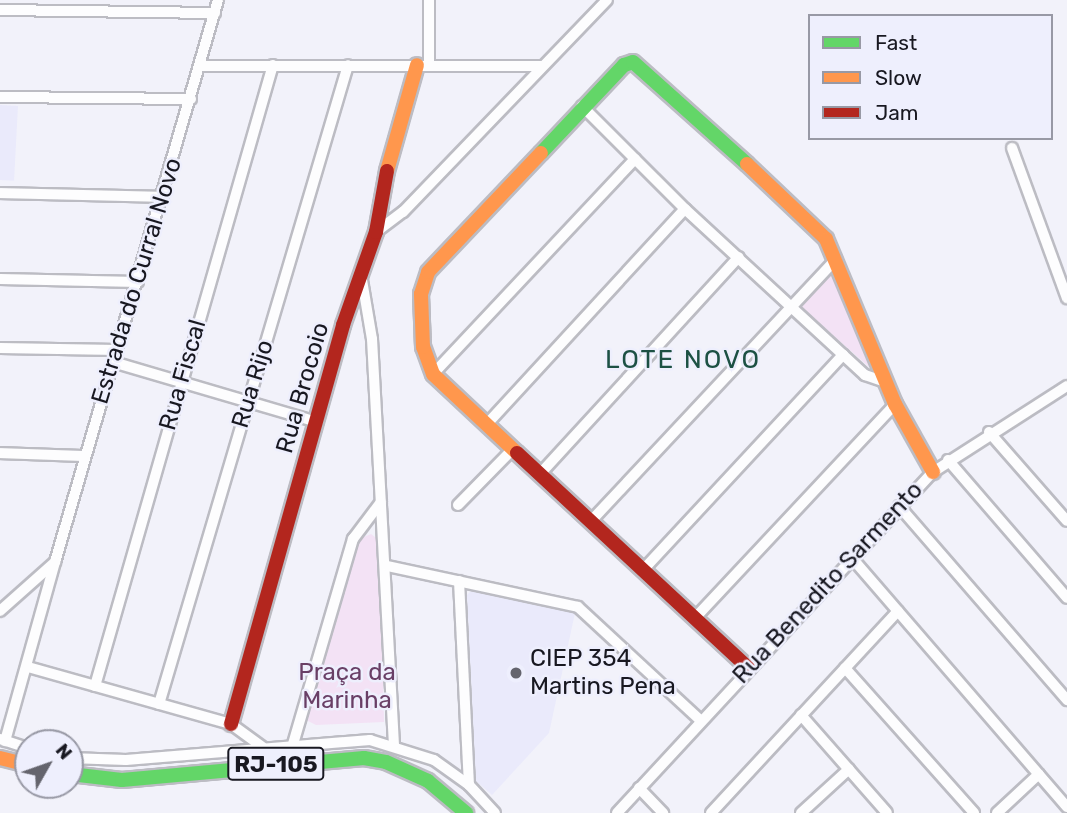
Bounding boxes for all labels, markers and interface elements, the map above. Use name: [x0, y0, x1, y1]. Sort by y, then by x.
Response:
legend: [808, 14, 1053, 140]
text: Fast: [875, 30, 917, 55]
text: Slow: [875, 65, 922, 90]
text: Jam: [875, 100, 919, 125]
street label: Estrada do Curral Novo: [86, 155, 188, 407]
street label: Rua Fiscal: [153, 316, 213, 434]
street label: Rua Brocoio: [271, 319, 335, 457]
street label: Rua Rijo: [226, 336, 280, 432]
district label: LOTE NOVO: [606, 344, 760, 376]
street label: Rua Benedito Sarmento: [727, 476, 929, 690]
place label: CIEP 354 Martins Pena: [530, 645, 676, 701]
park label: Praça da Marinha: [298, 659, 396, 715]
marker: CIEP 354 Martins Pena: [508, 665, 524, 681]
north arrow: [14, 729, 84, 799]
text: N: [51, 739, 77, 764]
road number: RJ-105: [227, 744, 325, 784]

